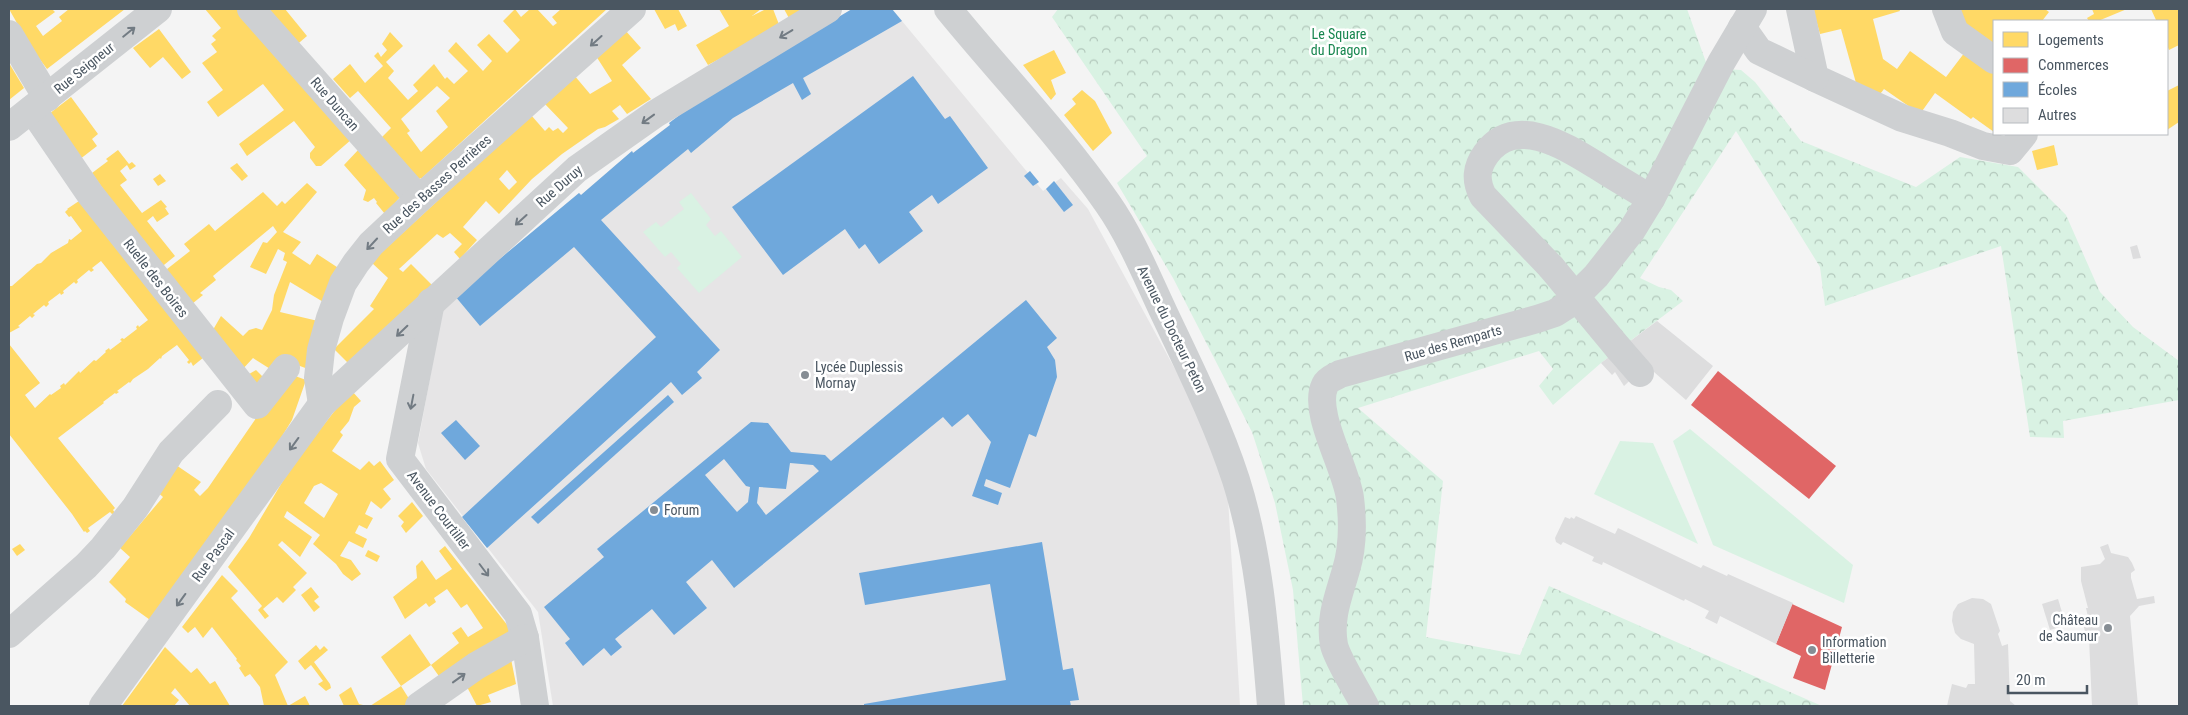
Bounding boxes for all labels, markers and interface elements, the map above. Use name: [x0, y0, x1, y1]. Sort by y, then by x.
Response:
legend: [1993, 20, 2168, 135]
one-way arrow: [122, 26, 135, 37]
park label: Le Square du Dragon: [1311, 26, 1367, 58]
one-way arrow: [779, 29, 793, 39]
text: Logements: [2038, 31, 2104, 49]
one-way arrow: [589, 35, 602, 47]
street label: Rue Seigneur: [51, 39, 117, 97]
text: Commerces: [2038, 56, 2109, 74]
street label: Rue Duncan: [307, 74, 363, 134]
text: Écoles: [2038, 81, 2077, 99]
text: Autres: [2038, 106, 2077, 124]
one-way arrow: [641, 114, 655, 124]
street label: Rue des Basses Perrières: [380, 131, 494, 237]
street label: Rue Duruy: [533, 162, 585, 210]
one-way arrow: [514, 214, 527, 226]
street label: Ruelle des Boires: [120, 236, 192, 320]
one-way arrow: [366, 238, 378, 251]
street label: Avenue du Docteur Peton: [1134, 263, 1210, 395]
street label: Rue des Remparts: [1403, 321, 1503, 365]
one-way arrow: [395, 325, 408, 337]
place label: Lycée Duplessis Mornay: [815, 359, 903, 391]
marker: Lycée Duplessis Mornay: [799, 369, 811, 381]
one-way arrow: [406, 393, 416, 409]
one-way arrow: [288, 437, 299, 450]
street label: Avenue Courtiller: [404, 467, 474, 553]
place label: Forum: [664, 502, 699, 518]
marker: Forum: [648, 504, 660, 516]
street label: Rue Pascal: [189, 526, 237, 584]
one-way arrow: [479, 563, 490, 576]
one-way arrow: [176, 593, 186, 607]
place label: Château de Saumur: [2039, 612, 2098, 644]
marker: Château de Saumur: [2102, 622, 2114, 634]
place label: Information Billetterie: [1822, 634, 1886, 666]
marker: Information Billetterie: [1806, 644, 1818, 656]
scale bar: [2008, 662, 2087, 694]
text: 20 m: [2016, 671, 2046, 689]
one-way arrow: [452, 673, 466, 683]

